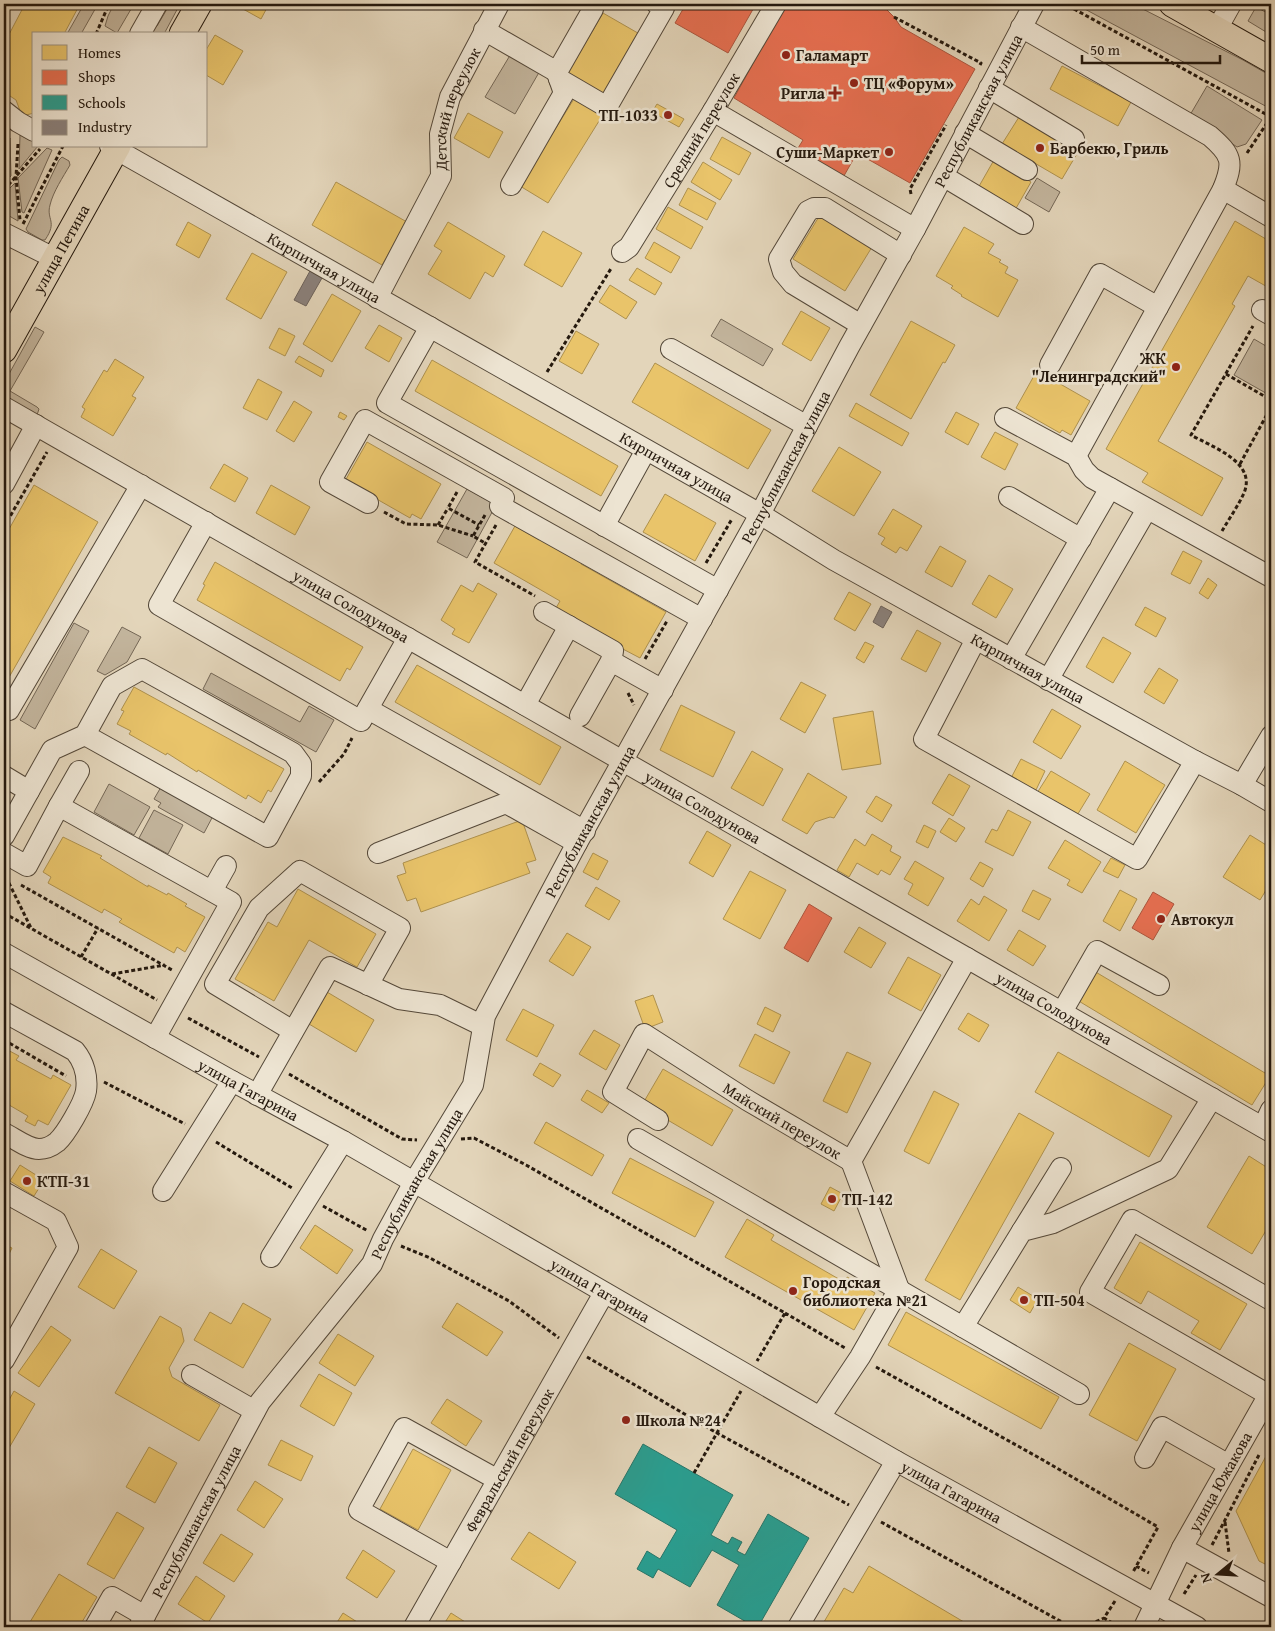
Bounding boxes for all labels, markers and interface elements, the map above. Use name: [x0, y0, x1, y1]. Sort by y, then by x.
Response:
street label: Республиканская улица: [927, 29, 1028, 191]
legend: [32, 32, 208, 148]
scale bar: [1082, 32, 1220, 64]
text: 50 m: [1090, 39, 1121, 60]
text: Homes: [78, 42, 121, 63]
street label: Детский переулок: [427, 42, 486, 172]
place label: Галамарт: [796, 43, 868, 67]
marker: Галамарт: [780, 49, 792, 61]
text: Shops: [78, 66, 115, 87]
street label: Средний переулок: [656, 67, 746, 192]
place label: ТЦ «Форум»: [864, 71, 954, 95]
marker: ТЦ «Форум»: [848, 77, 860, 89]
place label: Ригла: [781, 81, 826, 105]
marker: Ригла: [829, 87, 841, 99]
text: Schools: [78, 92, 126, 113]
place label: ТП-1033: [599, 103, 658, 127]
marker: ТП-1033: [662, 109, 674, 121]
text: Industry: [78, 116, 133, 137]
place label: Барбекю, Гриль: [1050, 136, 1169, 160]
place label: Суши-Маркет: [776, 140, 879, 164]
marker: Барбекю, Гриль: [1034, 142, 1046, 154]
marker: Суши-Маркет: [883, 146, 895, 158]
street label: улица Петина: [26, 199, 95, 299]
street label: Кирпичная улица: [263, 226, 386, 309]
place label: ЖК "Ленинградский": [1031, 346, 1166, 388]
marker: ЖК "Ленинградский": [1170, 361, 1182, 373]
street label: Республиканская улица: [734, 386, 836, 547]
street label: Кирпичная улица: [615, 425, 738, 509]
street label: улица Солодунова: [288, 562, 414, 649]
street label: Кирпичная улица: [967, 627, 1089, 709]
street label: Республиканская улица: [538, 741, 641, 902]
street label: улица Солодунова: [639, 764, 766, 850]
place label: Автокул: [1171, 907, 1234, 931]
marker: Автокул: [1155, 913, 1167, 925]
street label: улица Солодунова: [991, 965, 1117, 1051]
street label: улица Гагарина: [193, 1052, 303, 1127]
street label: Майский переулок: [719, 1076, 847, 1165]
street label: Республиканская улица: [364, 1103, 468, 1263]
place label: КТП-31: [37, 1169, 90, 1193]
marker: КТП-31: [21, 1175, 33, 1187]
place label: ТП-142: [842, 1187, 893, 1211]
marker: ТП-142: [826, 1193, 838, 1205]
street label: улица Гагарина: [545, 1251, 655, 1328]
place label: Городская библиотека №21: [803, 1270, 928, 1312]
marker: Городская библиотека №21: [787, 1285, 799, 1297]
place label: ТП-504: [1034, 1288, 1085, 1312]
marker: ТП-504: [1018, 1294, 1030, 1306]
street label: Февральский переулок: [458, 1383, 560, 1537]
place label: Школа №24: [636, 1408, 721, 1432]
marker: Школа №24: [620, 1414, 632, 1426]
street label: улица Южакова: [1181, 1427, 1258, 1537]
street label: Республиканская улица: [145, 1440, 247, 1602]
street label: улица Гагарина: [896, 1454, 1007, 1529]
north arrow: [1192, 1548, 1242, 1598]
text: N: [1194, 1570, 1217, 1586]

